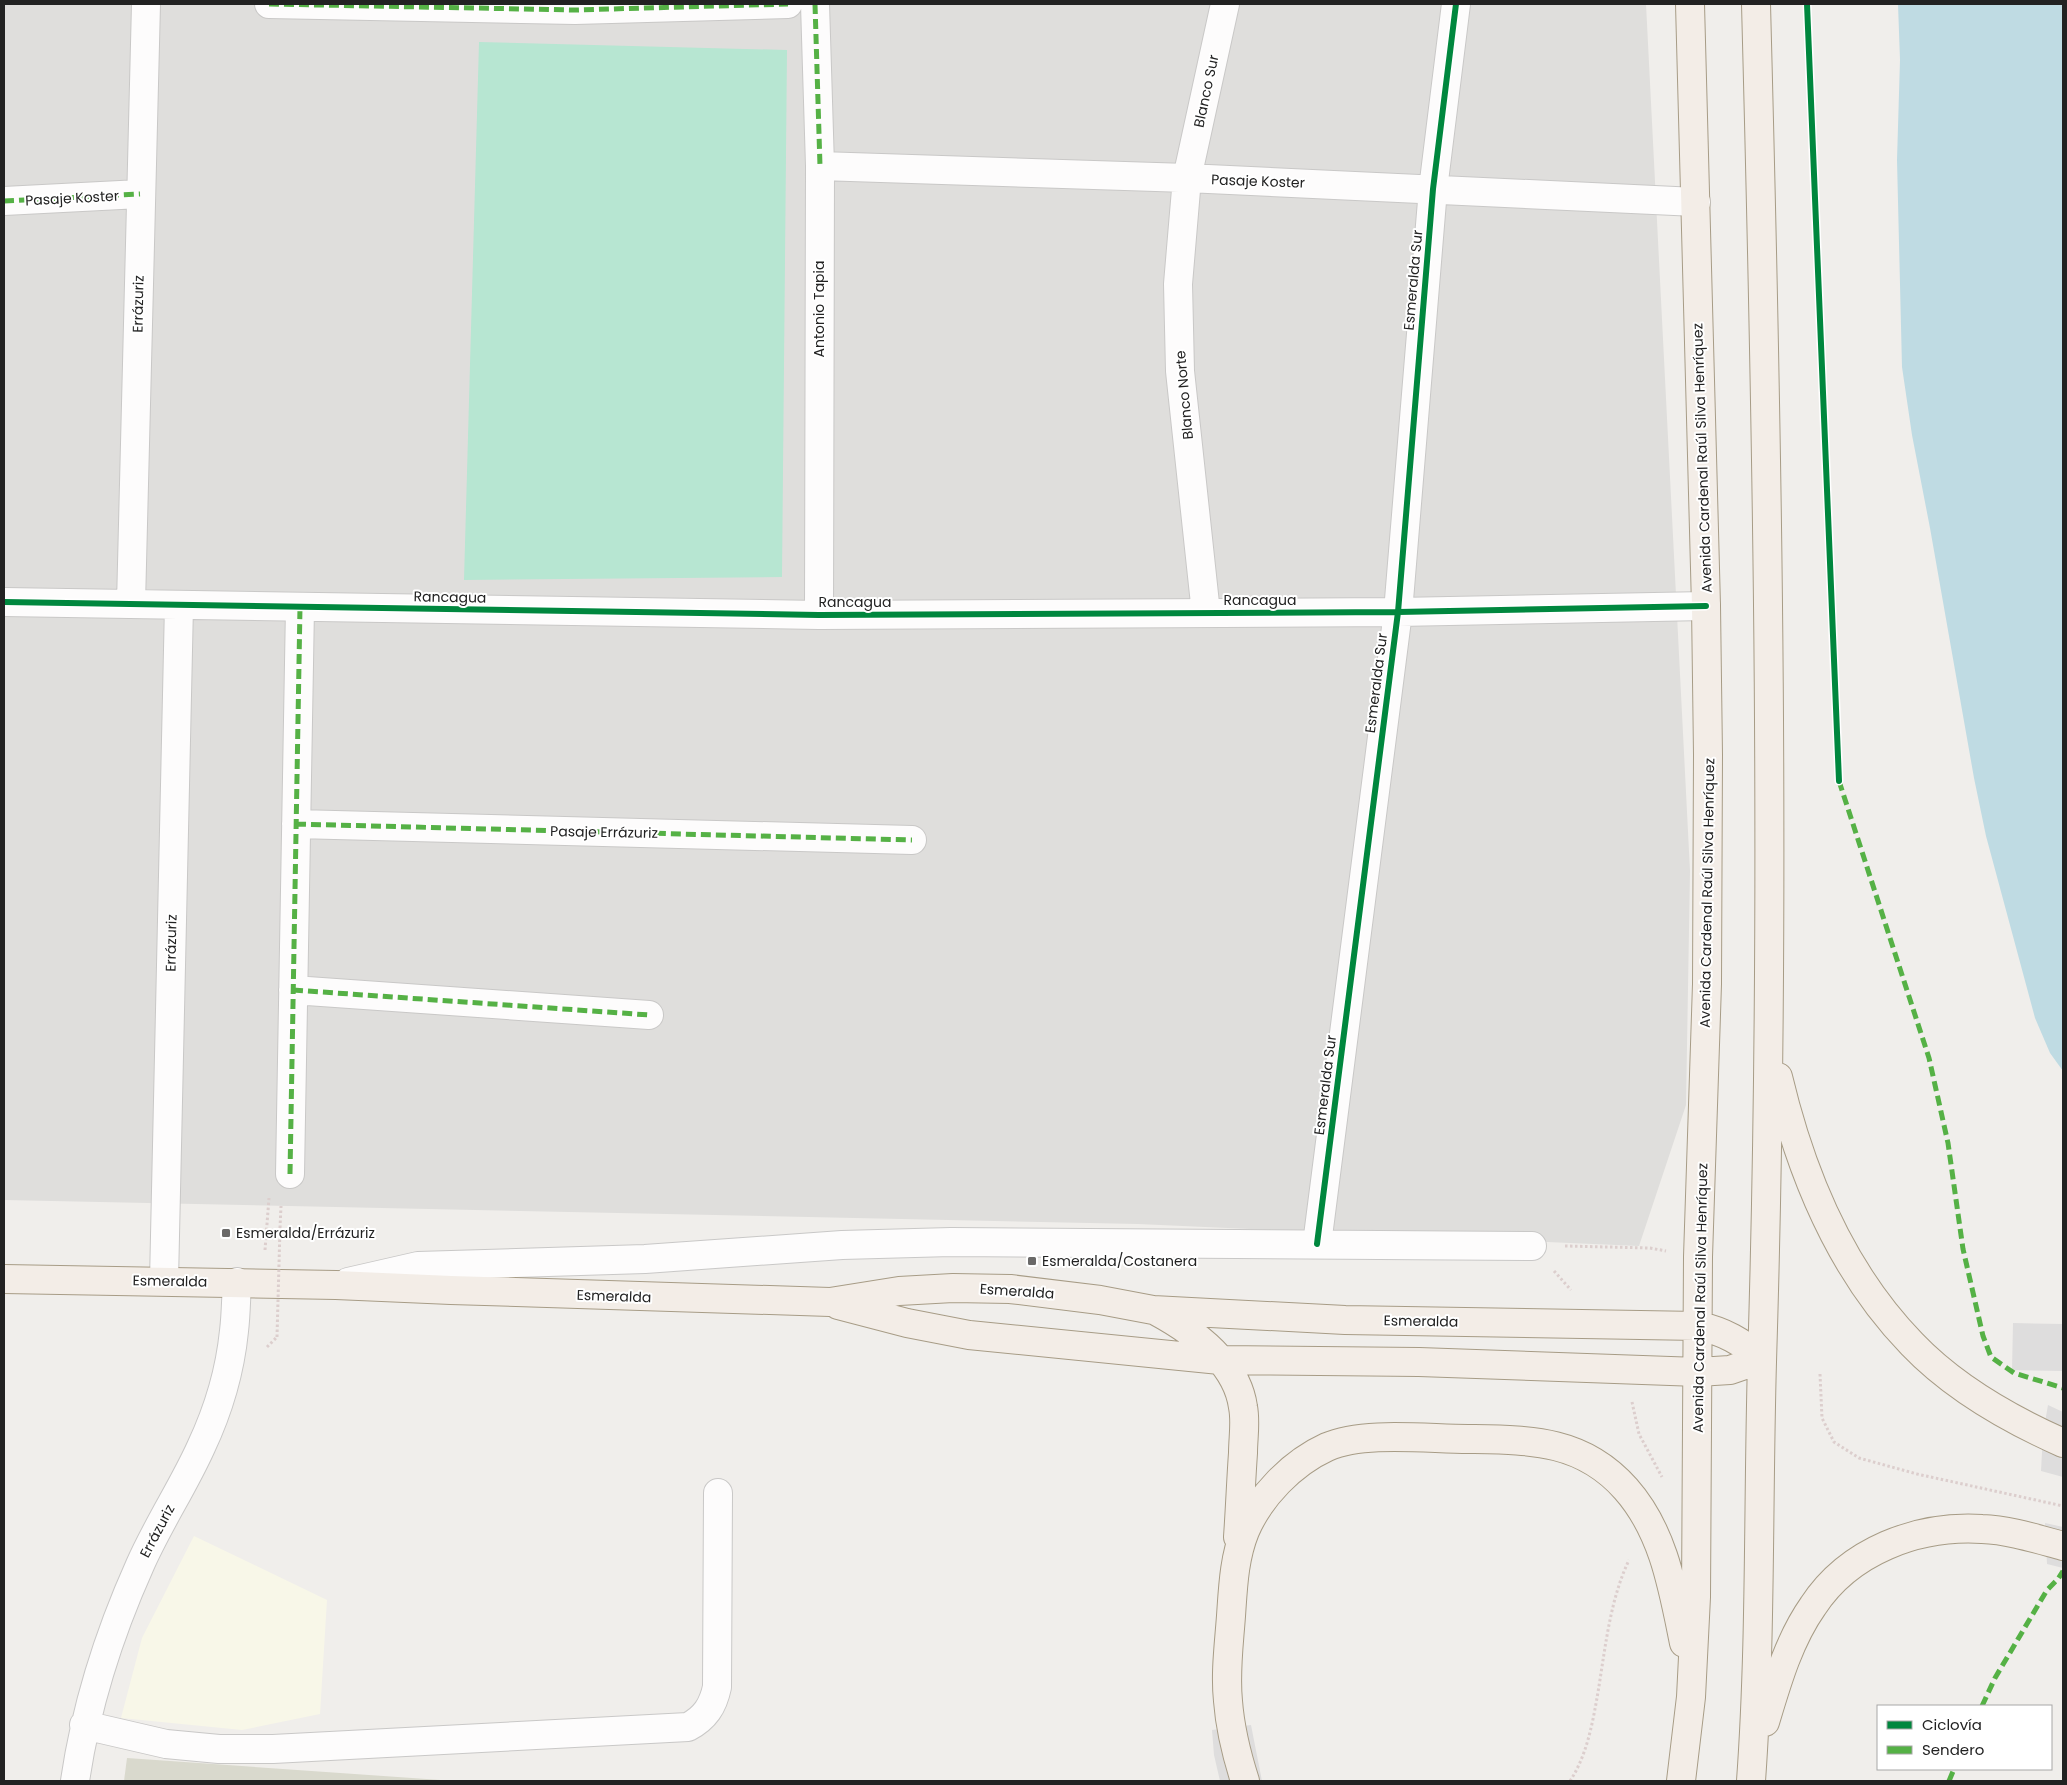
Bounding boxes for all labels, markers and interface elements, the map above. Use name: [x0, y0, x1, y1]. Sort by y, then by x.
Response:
street label: Blanco Sur: [1189, 53, 1223, 129]
street label: Pasaje Koster: [1211, 169, 1305, 193]
street label: Pasaje Koster: [25, 186, 119, 210]
street label: Esmeralda Sur: [1399, 229, 1427, 331]
street label: Antonio Tapia: [809, 261, 829, 357]
street label: Errázuriz: [128, 275, 148, 333]
street label: Avenida Cardenal Raúl Silva Henríquez: [1687, 323, 1717, 593]
street label: Blanco Norte: [1170, 349, 1198, 440]
street label: Rancagua: [413, 586, 487, 608]
street label: Rancagua: [1224, 590, 1296, 610]
street label: Rancagua: [819, 592, 891, 612]
street label: Esmeralda Sur: [1360, 632, 1392, 734]
street label: Avenida Cardenal Raúl Silva Henríquez: [1695, 758, 1719, 1028]
street label: Pasaje Errázuriz: [550, 821, 658, 843]
street label: Errázuriz: [161, 914, 181, 972]
street label: Esmeralda Sur: [1309, 1034, 1341, 1136]
street label: Avenida Cardenal Raúl Silva Henríquez: [1688, 1163, 1712, 1433]
place label: Esmeralda/Errázuriz: [236, 1223, 375, 1243]
marker: Esmeralda/Errázuriz: [220, 1227, 232, 1239]
place label: Esmeralda/Costanera: [1042, 1251, 1197, 1271]
marker: Esmeralda/Costanera: [1026, 1255, 1038, 1267]
street label: Esmeralda: [133, 1270, 207, 1292]
street label: Esmeralda: [979, 1278, 1055, 1304]
street label: Esmeralda: [576, 1285, 652, 1307]
street label: Esmeralda: [1384, 1310, 1458, 1332]
street label: Errázuriz: [135, 1501, 179, 1561]
legend: [1877, 1705, 2052, 1770]
text: Ciclovía: [1922, 1714, 1982, 1735]
text: Sendero: [1922, 1739, 1984, 1760]

